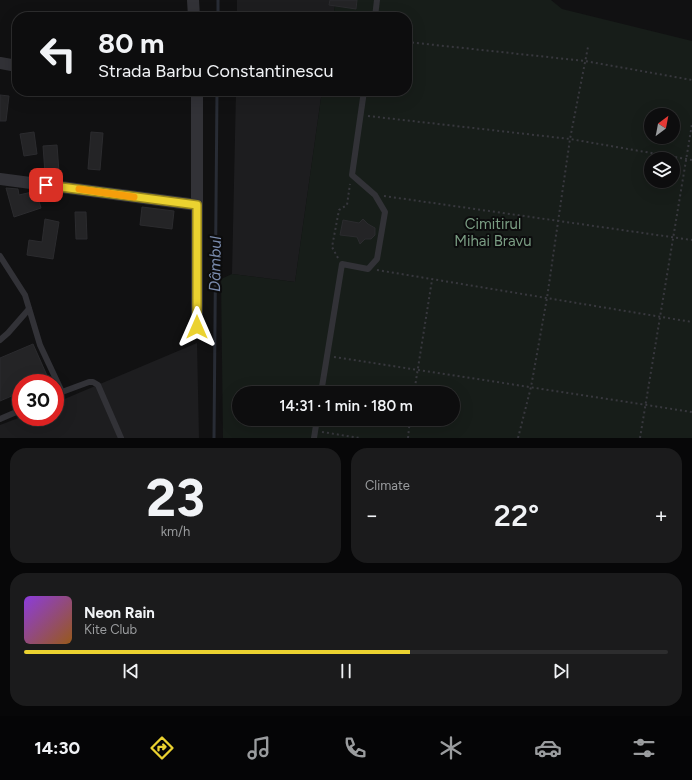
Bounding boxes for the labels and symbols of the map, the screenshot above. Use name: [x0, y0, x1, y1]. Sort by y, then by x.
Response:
north arrow: [644, 108, 680, 144]
pin: [29, 168, 63, 202]
park label: Cimitirul Mihai Bravu: [454, 215, 532, 250]
water label: Dâmbul: [205, 235, 225, 292]
position arrow: [176, 306, 218, 348]
speed limit sign: 30: [12, 374, 64, 426]

